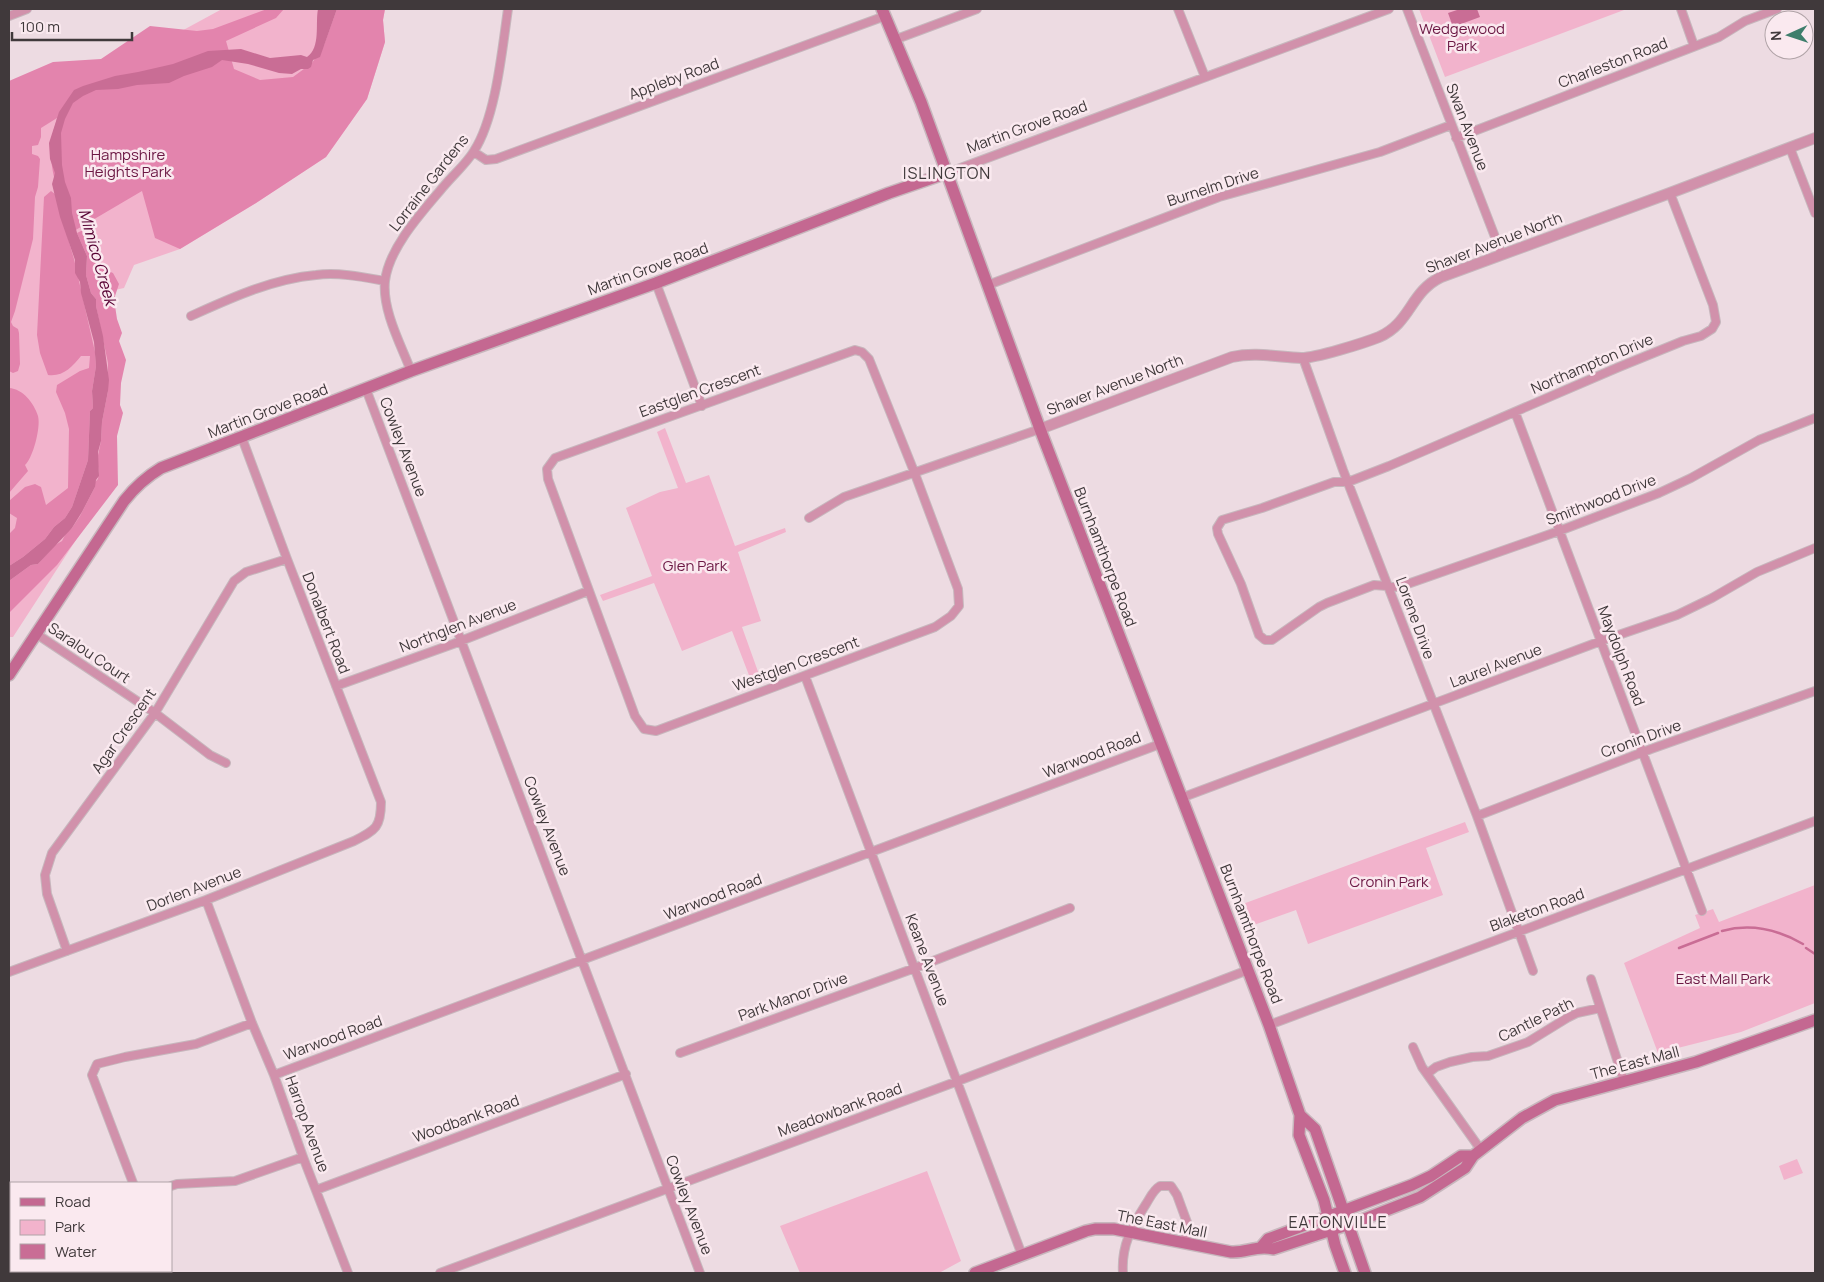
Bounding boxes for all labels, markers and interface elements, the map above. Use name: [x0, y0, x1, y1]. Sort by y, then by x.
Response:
scale bar: [12, 10, 132, 42]
north arrow: [1764, 10, 1814, 60]
text: 100 m: [20, 16, 60, 37]
park label: Wedgewood Park: [1419, 18, 1505, 56]
text: N: [1766, 30, 1785, 41]
street label: Charleston Road: [1555, 32, 1671, 93]
street label: Appleby Road: [626, 53, 722, 105]
street label: Swan Avenue: [1441, 80, 1494, 174]
street label: Martin Grove Road: [964, 95, 1090, 158]
street label: Lorraine Gardens: [384, 130, 473, 236]
park label: Hampshire Heights Park: [84, 144, 172, 182]
district label: ISLINGTON: [903, 162, 991, 184]
street label: Burnelm Drive: [1164, 162, 1262, 211]
water label: Mimico Creek: [74, 206, 123, 310]
street label: Shaver Avenue North: [1423, 207, 1565, 278]
street label: Martin Grove Road: [585, 237, 711, 300]
street label: Northampton Drive: [1527, 328, 1656, 399]
street label: Shaver Avenue North: [1044, 349, 1186, 420]
street label: Eastglen Crescent: [636, 359, 763, 422]
street label: Martin Grove Road: [205, 378, 331, 443]
street label: Cowley Avenue: [375, 394, 432, 500]
street label: Smithwood Drive: [1543, 469, 1659, 530]
street label: Burnhamthorpe Road: [1069, 484, 1142, 630]
park label: Glen Park: [663, 555, 728, 576]
street label: Donalbert Road: [297, 569, 355, 677]
street label: Lorene Drive: [1391, 574, 1440, 662]
street label: Northglen Avenue: [396, 593, 520, 657]
street label: Maydolph Road: [1593, 603, 1650, 709]
street label: Saralou Court: [44, 617, 135, 688]
street label: Westglen Crescent: [730, 631, 862, 696]
street label: Laurel Avenue: [1447, 638, 1545, 693]
street label: Agar Crescent: [87, 684, 161, 777]
street label: Cronin Drive: [1598, 714, 1684, 763]
street label: Warwood Road: [1040, 726, 1144, 783]
street label: Cowley Avenue: [519, 773, 576, 879]
street label: Dorlen Avenue: [144, 861, 244, 916]
street label: Burnhamthorpe Road: [1215, 861, 1288, 1007]
street label: Warwood Road: [661, 868, 765, 925]
park label: Cronin Park: [1349, 871, 1429, 892]
street label: Blaketon Road: [1487, 883, 1587, 936]
street label: Keane Avenue: [900, 911, 955, 1009]
street label: Park Manor Drive: [735, 967, 851, 1026]
park label: East Mall Park: [1676, 968, 1771, 989]
street label: Cantle Path: [1495, 992, 1577, 1047]
street label: Warwood Road: [281, 1010, 385, 1065]
street label: The East Mall: [1588, 1041, 1682, 1084]
street label: Harrop Avenue: [280, 1073, 335, 1175]
street label: Meadowbank Road: [775, 1077, 905, 1142]
street label: Woodbank Road: [410, 1090, 522, 1148]
street label: Cowley Avenue: [661, 1152, 718, 1258]
legend: [10, 1182, 172, 1272]
text: Road: [55, 1191, 91, 1212]
street label: The East Mall: [1115, 1204, 1209, 1243]
district label: EATONVILLE: [1288, 1211, 1388, 1233]
text: Park: [55, 1216, 85, 1237]
text: Water: [55, 1241, 97, 1262]

